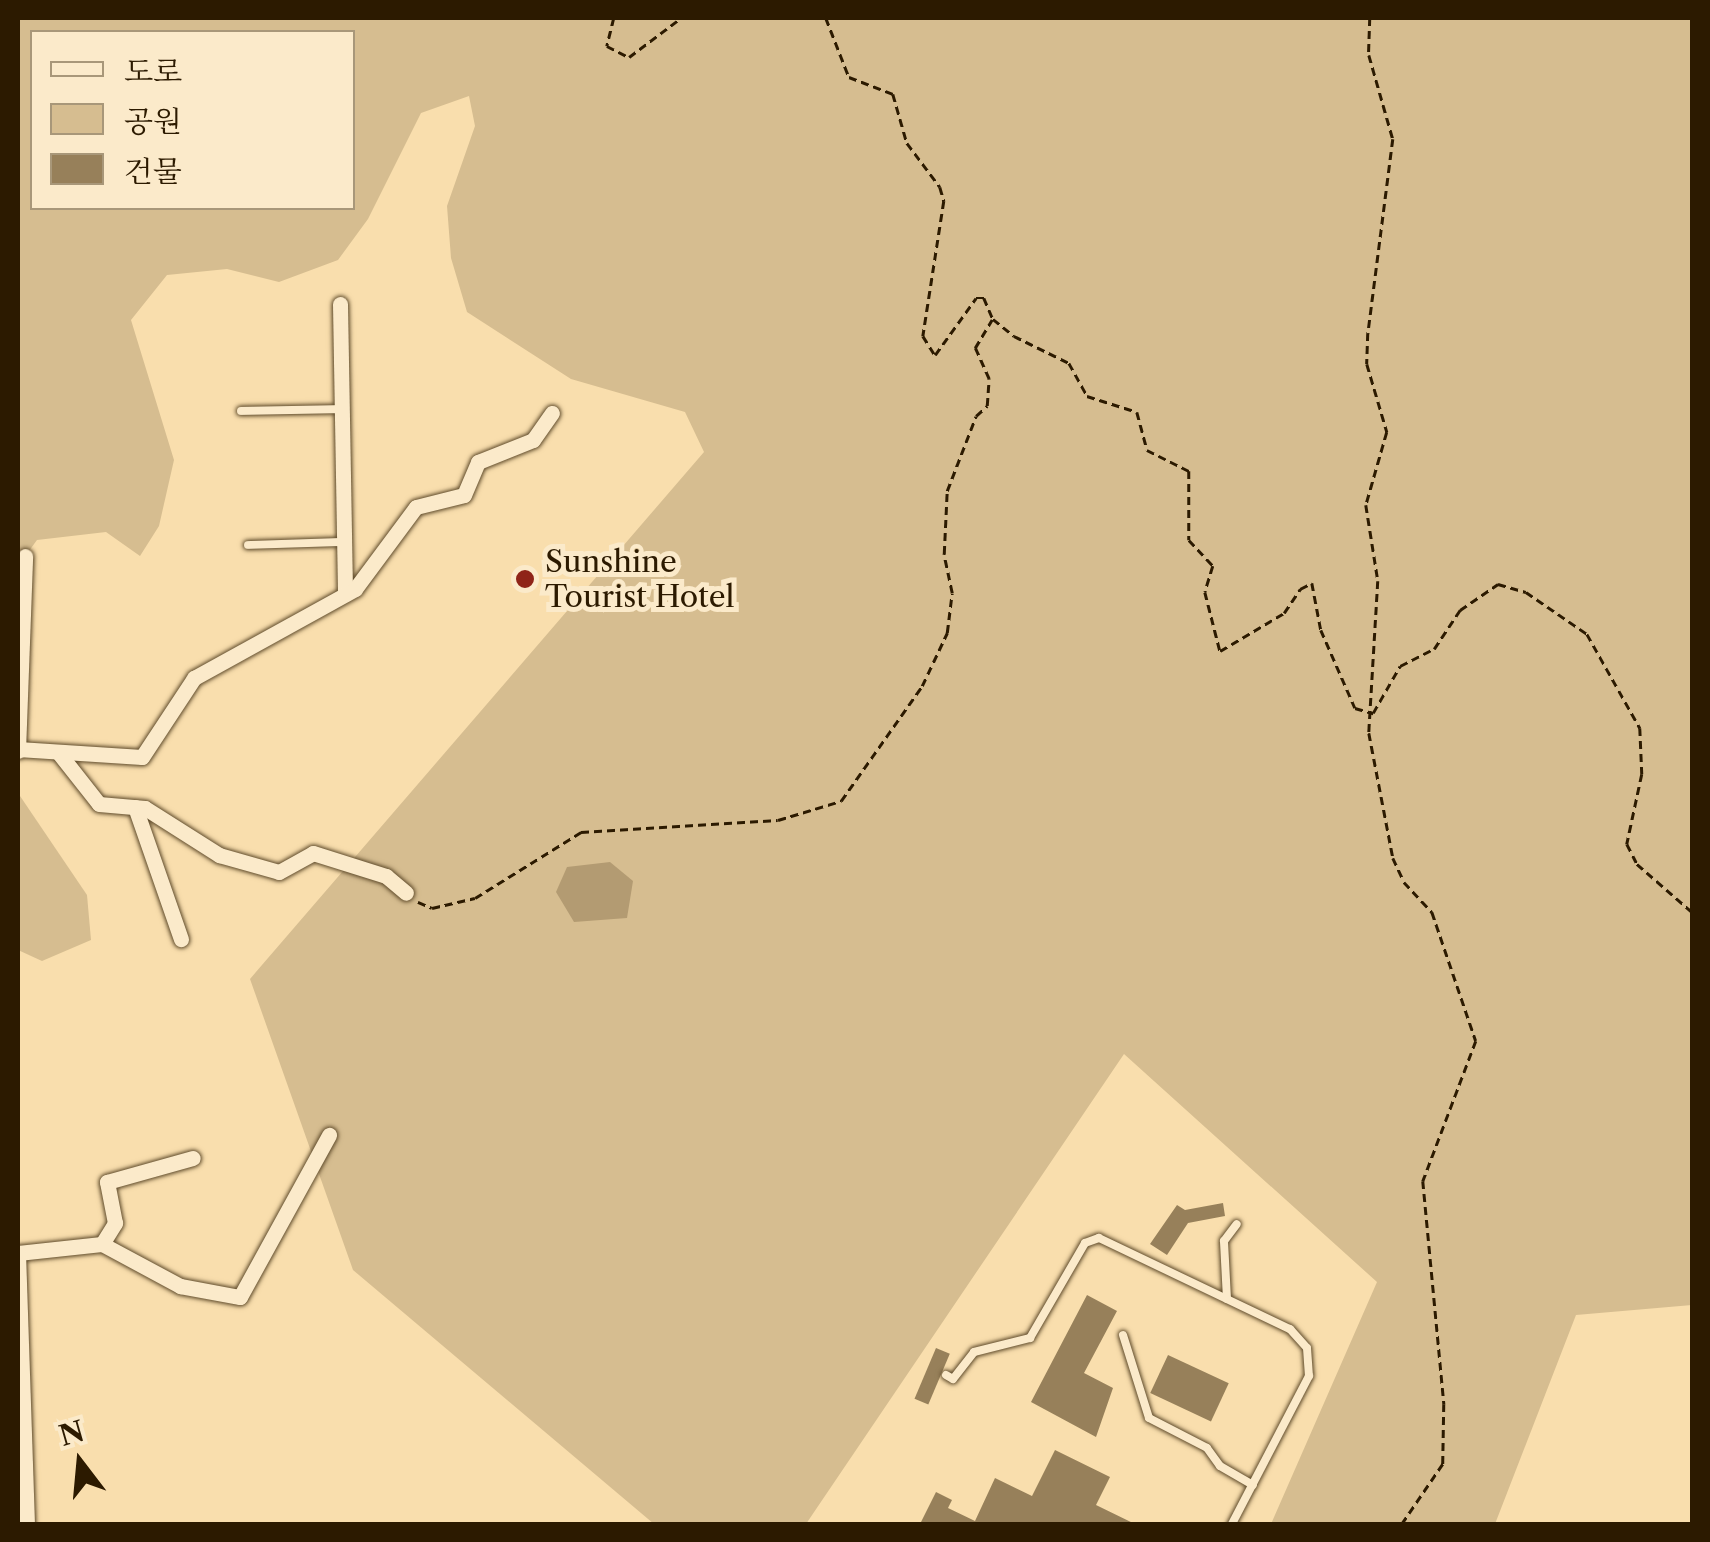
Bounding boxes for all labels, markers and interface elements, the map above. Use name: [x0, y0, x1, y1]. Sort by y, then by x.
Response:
legend: [30, 30, 355, 210]
text: 도로: [124, 53, 182, 90]
text: 공원: [124, 103, 182, 140]
text: 건물: [124, 153, 182, 190]
place label: Sunshine Tourist Hotel: [545, 544, 734, 614]
marker: Sunshine Tourist Hotel: [514, 568, 536, 590]
north arrow: [30, 1412, 130, 1512]
text: N: [55, 1413, 88, 1453]

